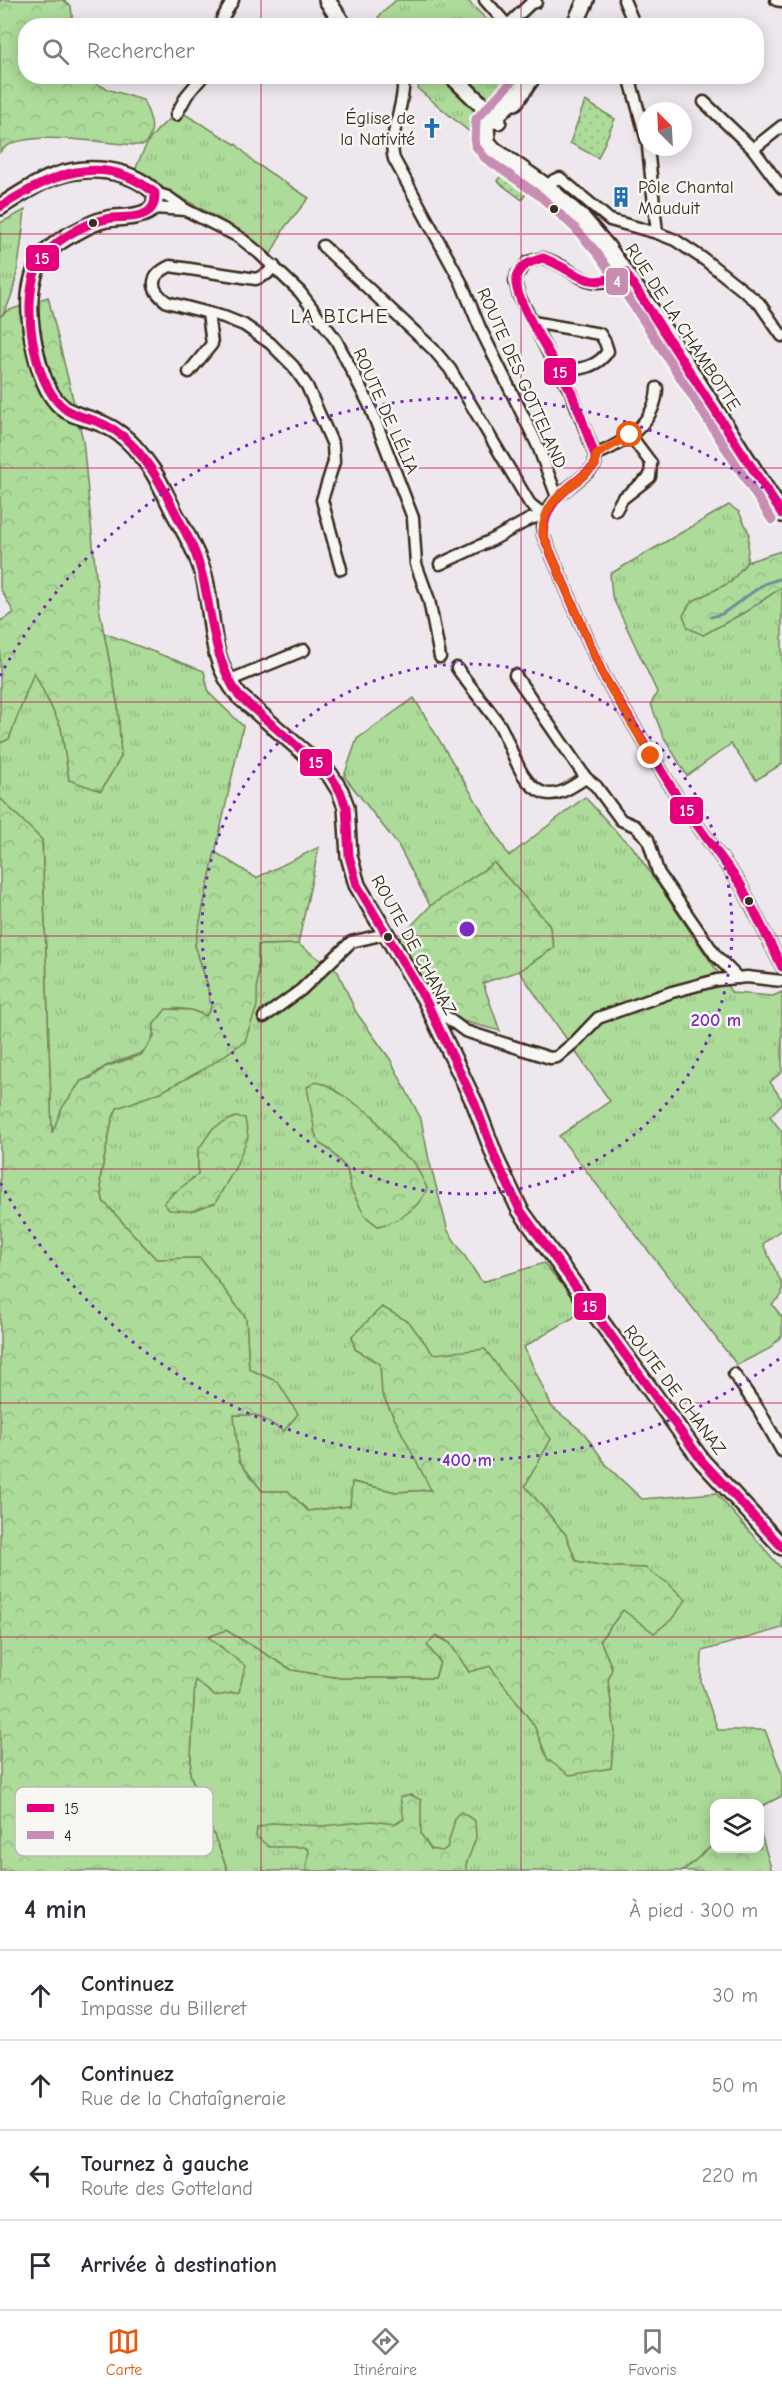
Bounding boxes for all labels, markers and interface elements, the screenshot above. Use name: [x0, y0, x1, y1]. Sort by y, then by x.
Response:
search box: [18, 18, 764, 84]
icon: search: [39, 35, 72, 68]
text: Rechercher: [87, 38, 195, 64]
north arrow: [638, 102, 692, 156]
place label: Église de la Nativité: [340, 107, 415, 150]
church icon: Église de la Nativité: [420, 116, 444, 140]
place label: Pôle Chantal Mauduit: [638, 177, 734, 219]
building icon: Pôle Chantal Mauduit: [609, 185, 633, 209]
unlabelled marker: [548, 203, 560, 215]
unlabelled marker: [87, 217, 99, 229]
street label: RUE DE LA CHAMBOTTE: [621, 240, 745, 415]
line badge: 15: [25, 244, 60, 272]
text: 15: [35, 250, 49, 268]
line badge: 4: [605, 267, 629, 296]
text: 4: [613, 273, 621, 291]
street label: ROUTE DES GOTTELAND: [472, 285, 571, 472]
district label: LA BICHE: [291, 305, 389, 328]
street label: ROUTE DE LÉLIA: [348, 345, 424, 477]
line badge: 15: [543, 357, 577, 386]
text: 15: [553, 364, 567, 382]
route start: [616, 421, 642, 447]
route end: [637, 742, 663, 768]
line badge: 15: [299, 748, 333, 777]
text: 15: [309, 754, 323, 772]
line badge: 15: [669, 796, 704, 825]
text: 15: [680, 802, 694, 820]
street label: ROUTE DE CHANAZ: [366, 872, 461, 1019]
unlabelled marker: [743, 895, 755, 907]
centre of rings: [457, 919, 477, 939]
unlabelled marker: [382, 931, 394, 943]
text: 200 m: [691, 1010, 741, 1031]
line badge: 15: [573, 1292, 607, 1321]
text: 15: [583, 1298, 597, 1316]
street label: ROUTE DE CHANAZ: [619, 1321, 730, 1460]
text: 400 m: [442, 1450, 492, 1471]
legend: [15, 1787, 213, 1856]
map controls: [710, 1799, 764, 1853]
button: layers: [710, 1799, 764, 1853]
text: 15: [64, 1800, 79, 1818]
text: 4: [64, 1827, 72, 1845]
text: 4 min: [24, 1895, 87, 1925]
text: À pied · 300 m: [629, 1899, 758, 1922]
text: Continuez: [81, 1971, 174, 1997]
icon: ahead: [24, 1979, 57, 2012]
text: 30 m: [712, 1984, 758, 2007]
text: Impasse du Billeret: [81, 1997, 246, 2020]
text: Continuez: [81, 2061, 174, 2087]
icon: ahead: [24, 2069, 57, 2102]
text: 50 m: [712, 2074, 758, 2097]
text: Rue de la Chataîgneraie: [81, 2087, 286, 2110]
text: Tournez à gauche: [81, 2151, 249, 2177]
icon: left: [24, 2159, 57, 2192]
text: 220 m: [702, 2164, 758, 2187]
text: Route des Gotteland: [81, 2177, 253, 2200]
icon: arrive: [24, 2249, 57, 2282]
text: Arrivée à destination: [81, 2252, 277, 2278]
tab: Carte: [106, 2325, 142, 2379]
tab: Itinéraire: [354, 2325, 417, 2379]
tab: Favoris: [628, 2325, 676, 2379]

